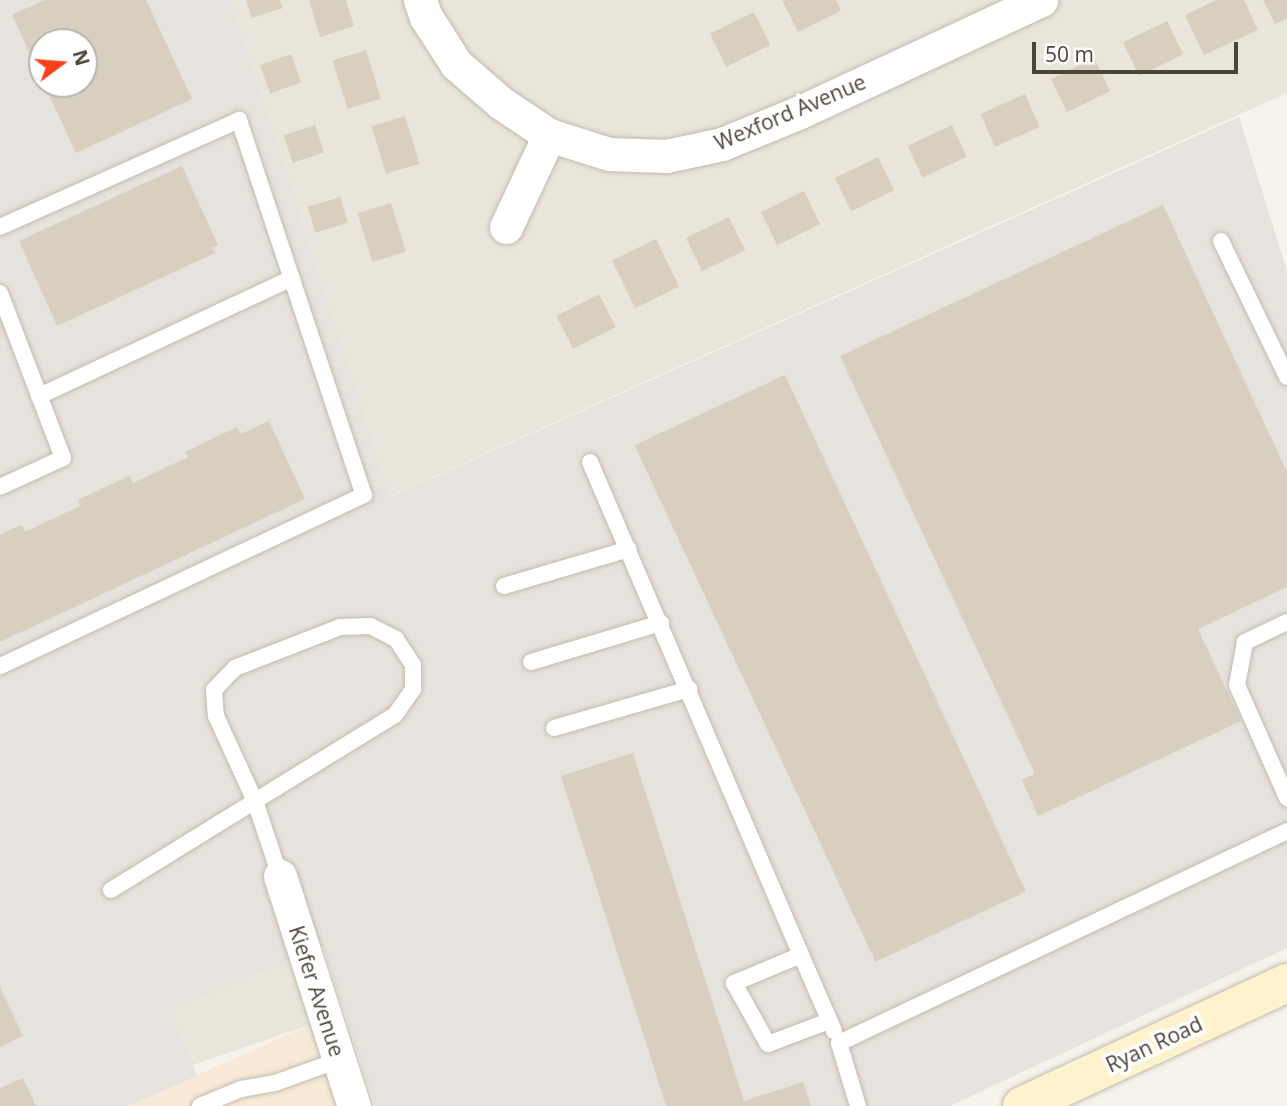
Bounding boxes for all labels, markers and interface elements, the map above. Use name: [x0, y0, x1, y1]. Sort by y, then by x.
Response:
north arrow: [28, 28, 98, 98]
scale bar: [1035, 28, 1242, 72]
text: 50 m: [1045, 40, 1094, 68]
text: N: [67, 47, 96, 69]
street label: Wexford Avenue: [711, 69, 869, 155]
street label: Kiefer Avenue: [284, 922, 350, 1060]
street label: Ryan Road: [1102, 1011, 1206, 1077]

